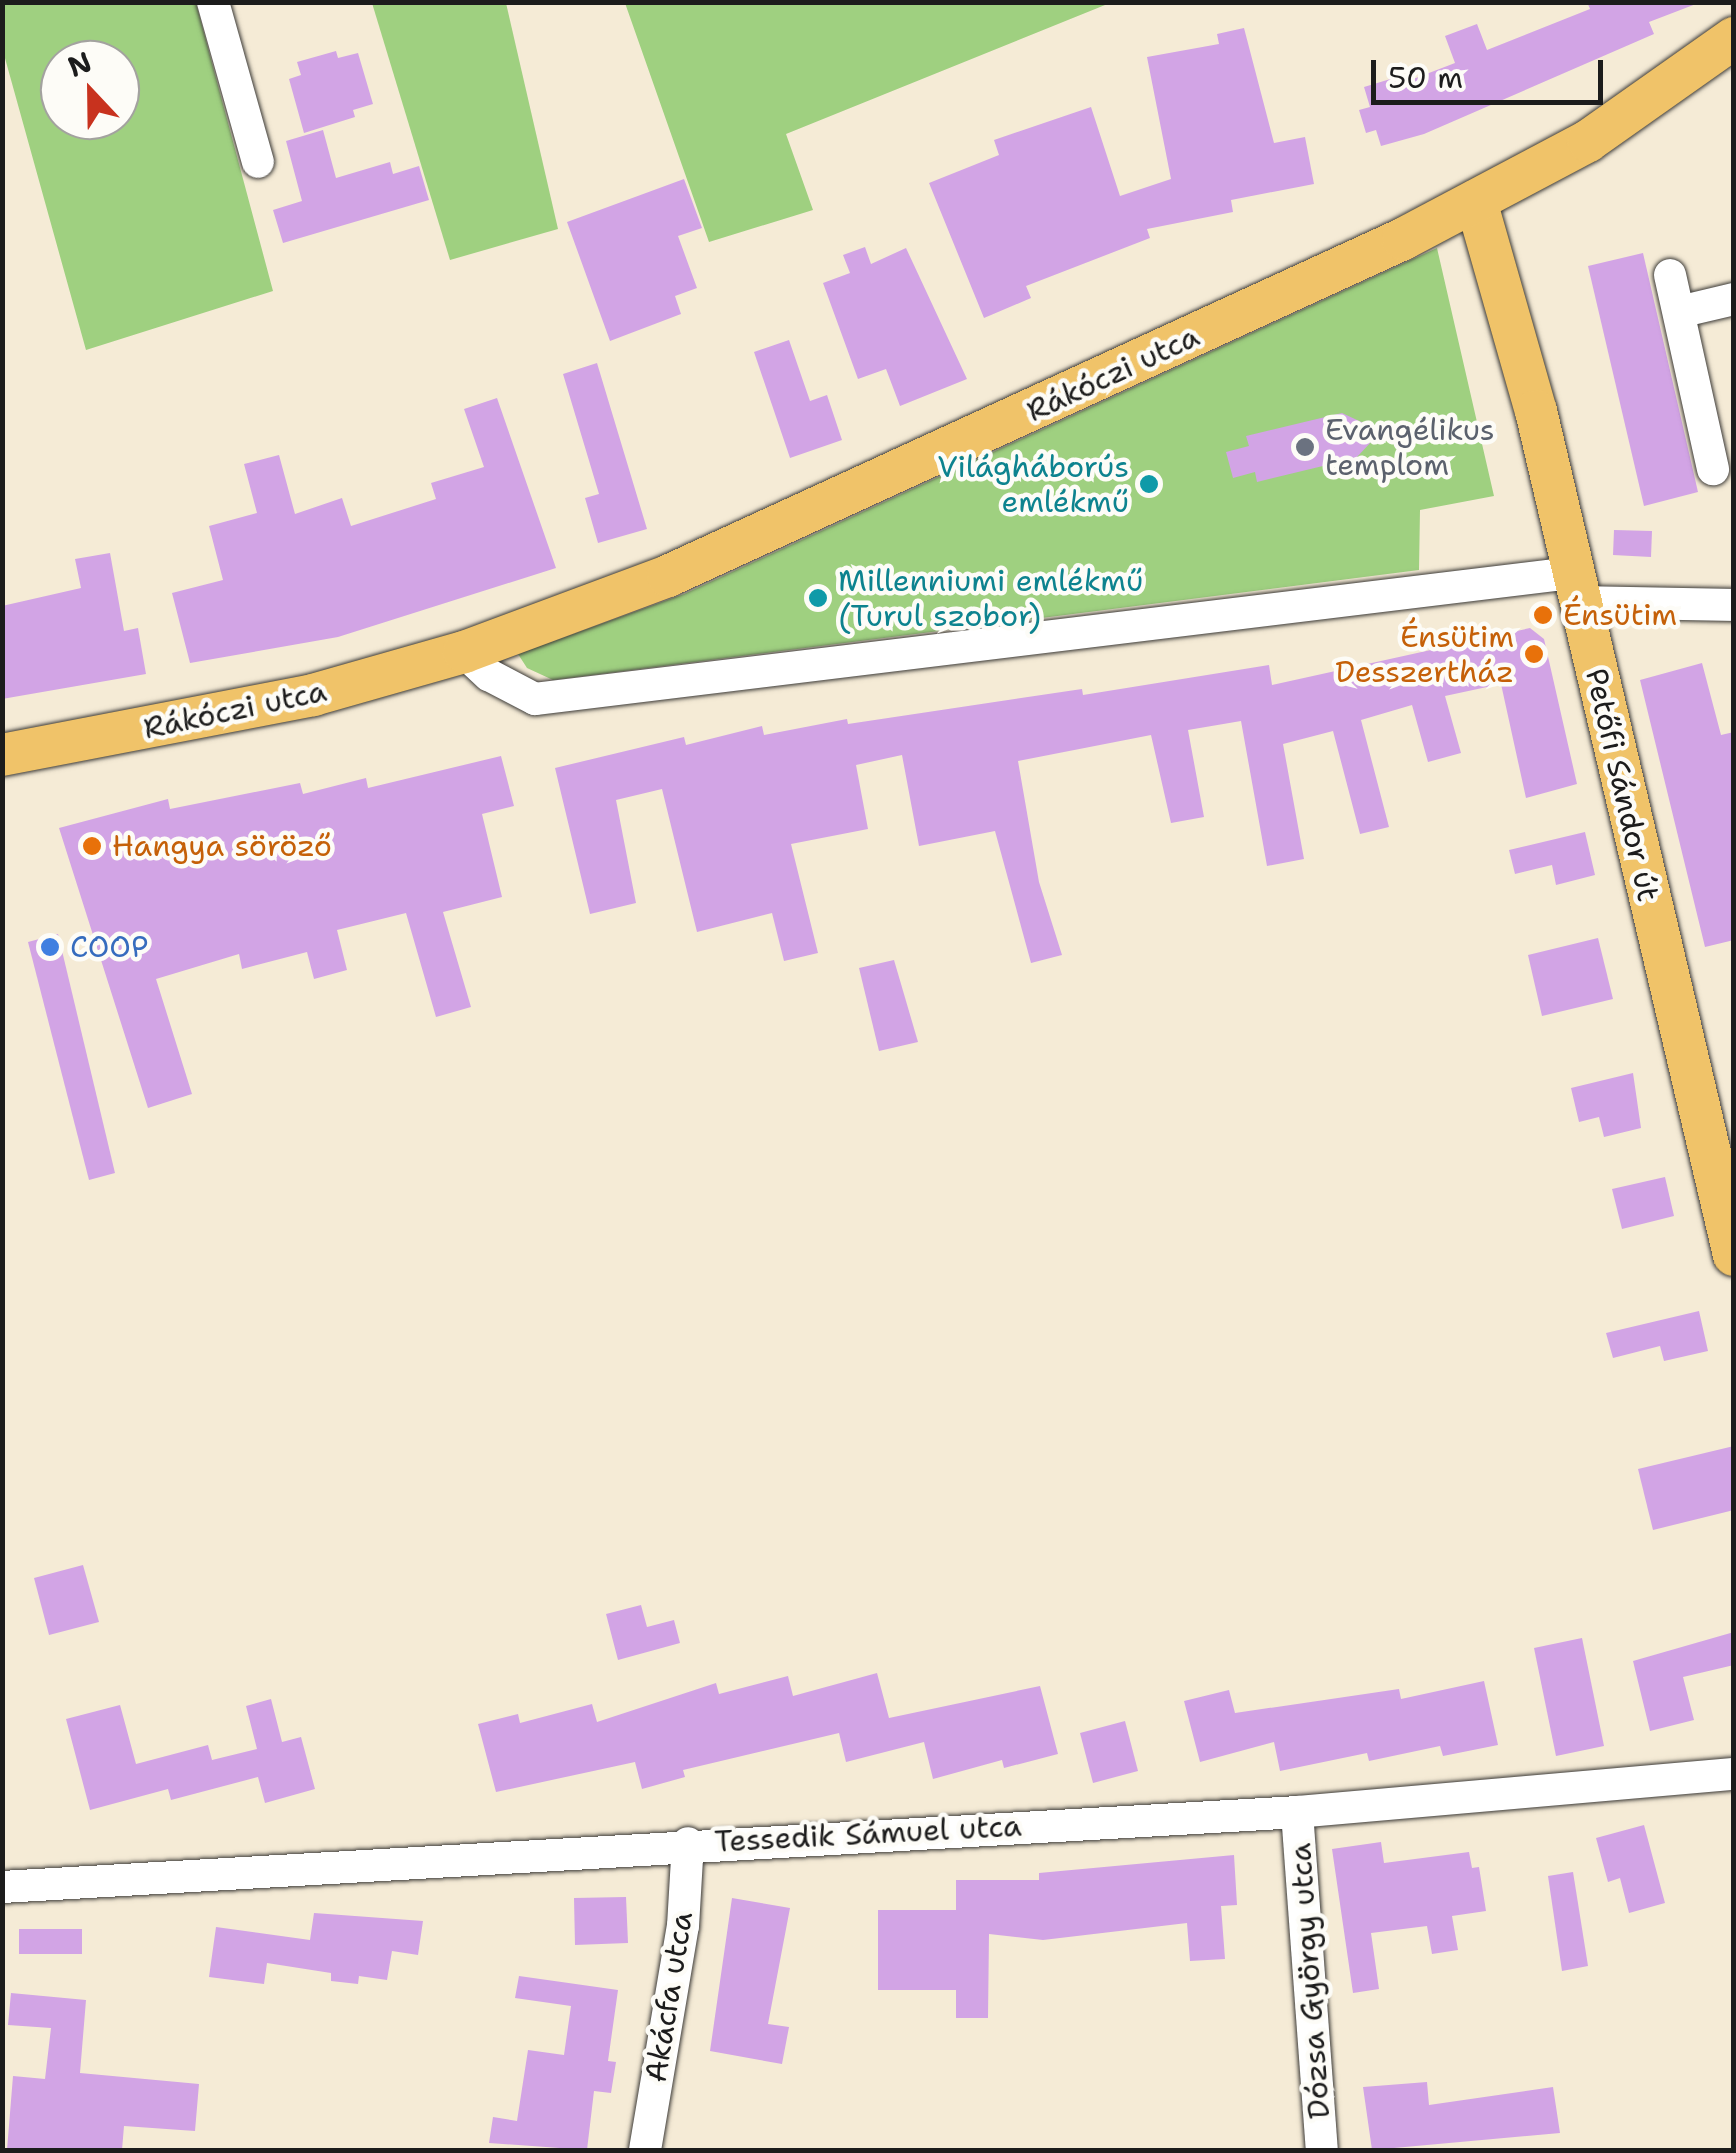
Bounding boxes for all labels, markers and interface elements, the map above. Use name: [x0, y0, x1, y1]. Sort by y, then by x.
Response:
north arrow: [40, 40, 140, 140]
scale bar: [1376, 40, 1608, 102]
text: N: [62, 42, 97, 86]
text: 50 m: [1388, 57, 1463, 98]
street label: Rákóczi utca: [1021, 318, 1205, 430]
place label: Evangélikus templom: [1325, 412, 1495, 482]
marker: Evangélikus templom: [1294, 436, 1316, 458]
place label: Világháborús emlékmű: [937, 449, 1129, 520]
marker: Világháborús emlékmű: [1138, 473, 1160, 495]
place label: Millenniumi emlékmű (Turul szobor): [838, 563, 1143, 634]
marker: Millenniumi emlékmű (Turul szobor): [807, 587, 829, 609]
place label: Énsütim: [1563, 597, 1677, 633]
marker: Énsütim: [1532, 604, 1554, 626]
place label: Énsütim Desszertház: [1335, 619, 1514, 690]
marker: Énsütim Desszertház: [1523, 643, 1545, 665]
street label: Petőfi Sándor út: [1578, 665, 1666, 905]
street label: Rákóczi utca: [140, 673, 330, 747]
place label: Hangya söröző: [112, 828, 332, 864]
marker: Hangya söröző: [81, 835, 103, 857]
place label: COOP: [70, 929, 148, 965]
marker: COOP: [39, 936, 61, 958]
street label: Tessedik Sámuel utca: [714, 1808, 1022, 1860]
street label: Dózsa György utca: [1282, 1842, 1338, 2120]
street label: Akácfa utca: [638, 1909, 700, 2085]

